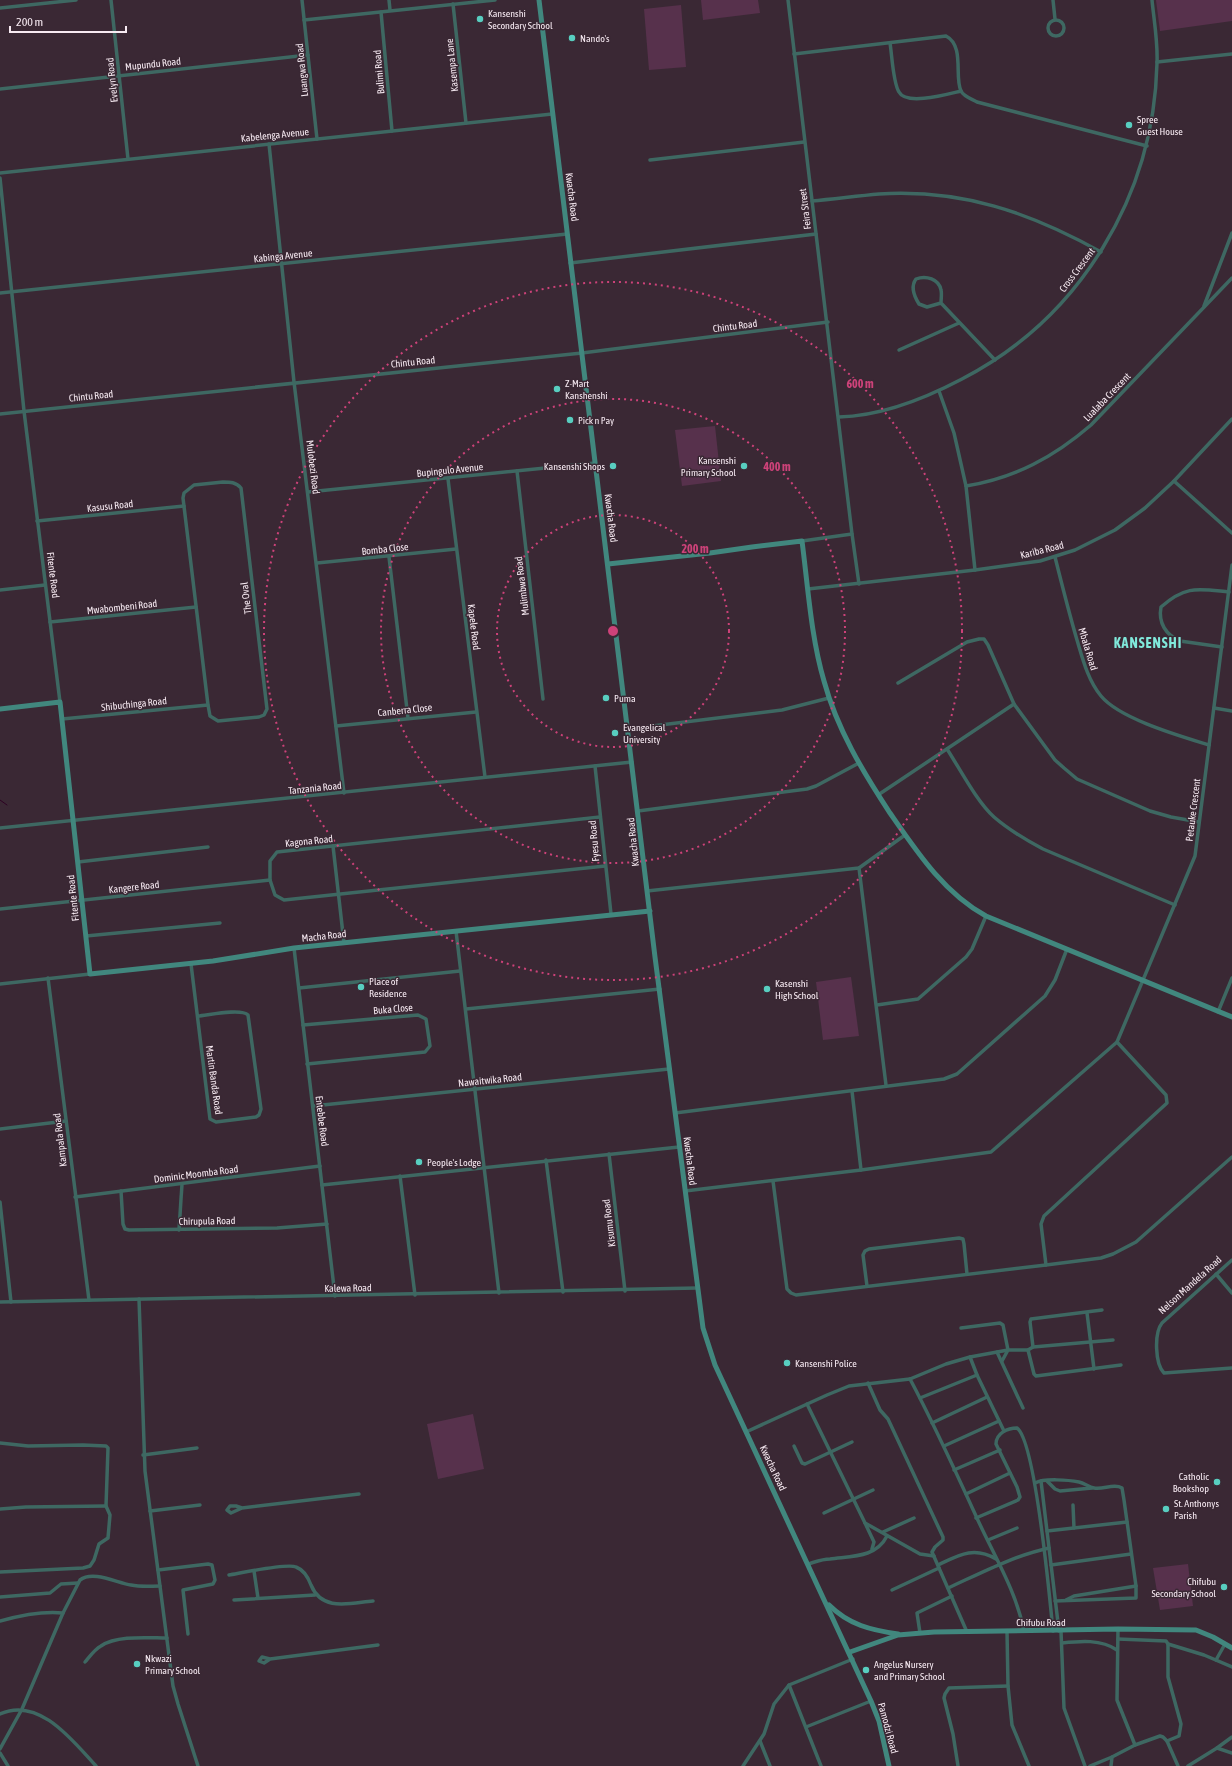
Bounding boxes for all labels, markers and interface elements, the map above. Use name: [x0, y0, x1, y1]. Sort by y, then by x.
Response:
scale bar: [10, 8, 126, 34]
place label: Kansenshi Secondary School: [488, 8, 553, 31]
marker: Kansenshi Secondary School: [475, 14, 485, 24]
text: 200 m: [16, 15, 43, 29]
marker: Nando's: [567, 33, 577, 43]
place label: Nando's: [580, 33, 610, 44]
street label: Kasempa Lane: [444, 37, 460, 92]
street label: Luangwa Road: [294, 43, 310, 97]
street label: Bulimi Road: [372, 49, 386, 95]
street label: Mupundu Road: [125, 56, 182, 72]
street label: Evelyn Road: [104, 57, 120, 103]
place label: Spree Guest House: [1137, 114, 1183, 137]
marker: Spree Guest House: [1124, 120, 1134, 130]
street label: Kabelenga Avenue: [240, 126, 310, 144]
street label: Kwacha Road: [564, 172, 580, 222]
street label: Feira Street: [797, 188, 813, 230]
street label: Cross Crescent: [1057, 246, 1097, 294]
street label: Kabinga Avenue: [253, 247, 313, 265]
street label: Chintu Road: [712, 318, 758, 334]
street label: Chintu Road: [390, 354, 436, 370]
street label: Lualaba Crescent: [1081, 370, 1133, 423]
text: 600 m: [846, 377, 874, 391]
place label: Z-Mart Kanshenshi: [565, 378, 608, 401]
marker: Z-Mart Kanshenshi: [552, 384, 562, 394]
street label: Chintu Road: [68, 388, 114, 404]
marker: Pick n Pay: [565, 415, 575, 425]
place label: Pick n Pay: [578, 415, 614, 426]
street label: Mulobezi Road: [304, 439, 322, 495]
place label: Kansenshi Primary School: [681, 455, 736, 478]
text: 400 m: [762, 460, 791, 474]
street label: Bupingulo Avenue: [416, 461, 484, 479]
place label: Kansenshi Shops: [544, 461, 605, 472]
marker: Kansenshi Shops: [608, 461, 618, 471]
marker: Kansenshi Primary School: [739, 461, 749, 471]
street label: Kwacha Road: [603, 493, 619, 543]
street label: Kasusu Road: [86, 498, 134, 514]
street label: Kariba Road: [1019, 539, 1065, 561]
street label: Bomba Close: [361, 541, 410, 557]
text: 200 m: [681, 542, 709, 556]
street label: Fitente Road: [45, 551, 61, 599]
street label: Mulimbwa Road: [513, 556, 531, 616]
street label: The Oval: [239, 581, 253, 615]
street label: Mwabombeni Road: [86, 598, 158, 616]
street label: Kapele Road: [466, 603, 482, 651]
centre of rings: [606, 624, 620, 638]
street label: Mbala Road: [1076, 626, 1100, 672]
district label: KANSENSHI: [1114, 635, 1182, 651]
marker: Puma: [601, 693, 611, 703]
place label: Puma: [614, 693, 636, 704]
street label: Shibuchinga Road: [101, 695, 168, 713]
street label: Canberra Close: [377, 702, 433, 718]
place label: Evangelical University: [623, 722, 666, 745]
marker: Evangelical University: [610, 728, 620, 738]
street label: Petauke Crescent: [1184, 778, 1202, 842]
street label: Tanzania Road: [288, 780, 343, 796]
street label: Kwacha Road: [625, 817, 641, 867]
street label: Fyesu Road: [587, 820, 601, 862]
street label: Kagona Road: [284, 833, 334, 849]
street label: Fitente Road: [65, 874, 81, 922]
street label: Kangere Road: [108, 879, 160, 895]
street label: Macha Road: [301, 928, 347, 944]
place label: Place of Residence: [369, 976, 407, 999]
place label: Kasenshi High School: [775, 978, 819, 1001]
marker: Place of Residence: [356, 982, 366, 992]
marker: Kasenshi High School: [762, 984, 772, 994]
street label: Buka Close: [373, 1002, 414, 1016]
street label: Martin Banda Road: [204, 1045, 224, 1116]
street label: Nawaitwika Road: [458, 1071, 523, 1089]
street label: Entebbe Road: [313, 1095, 331, 1147]
street label: Kampala Road: [51, 1112, 69, 1167]
street label: Kwacha Road: [682, 1136, 698, 1186]
marker: People's Lodge: [414, 1157, 424, 1167]
place label: People's Lodge: [427, 1157, 481, 1168]
street label: Dominic Moomba Road: [153, 1163, 239, 1185]
street label: Kisumu Road: [601, 1198, 617, 1248]
street label: Chirupula Road: [179, 1215, 236, 1227]
street label: Nelson Mandela Road: [1156, 1254, 1224, 1316]
street label: Kalewa Road: [324, 1282, 372, 1294]
marker: Kansenshi Police: [782, 1358, 792, 1368]
place label: Kansenshi Police: [795, 1358, 857, 1369]
street label: Kwacha Road: [758, 1444, 788, 1493]
place label: Catholic Bookshop: [1173, 1471, 1209, 1494]
marker: Catholic Bookshop: [1212, 1477, 1222, 1487]
place label: St. Anthonys Parish: [1174, 1498, 1219, 1521]
marker: St. Anthonys Parish: [1161, 1504, 1171, 1514]
place label: Chifubu Secondary School: [1151, 1576, 1216, 1599]
marker: Chifubu Secondary School: [1219, 1582, 1229, 1592]
street label: Chifubu Road: [1016, 1617, 1066, 1628]
place label: Nkwazi Primary School: [145, 1653, 201, 1676]
marker: Nkwazi Primary School: [132, 1659, 142, 1669]
place label: Angelus Nursery and Primary School: [874, 1659, 945, 1682]
marker: Angelus Nursery and Primary School: [861, 1665, 871, 1675]
street label: Pamodzi Road: [876, 1701, 900, 1755]

